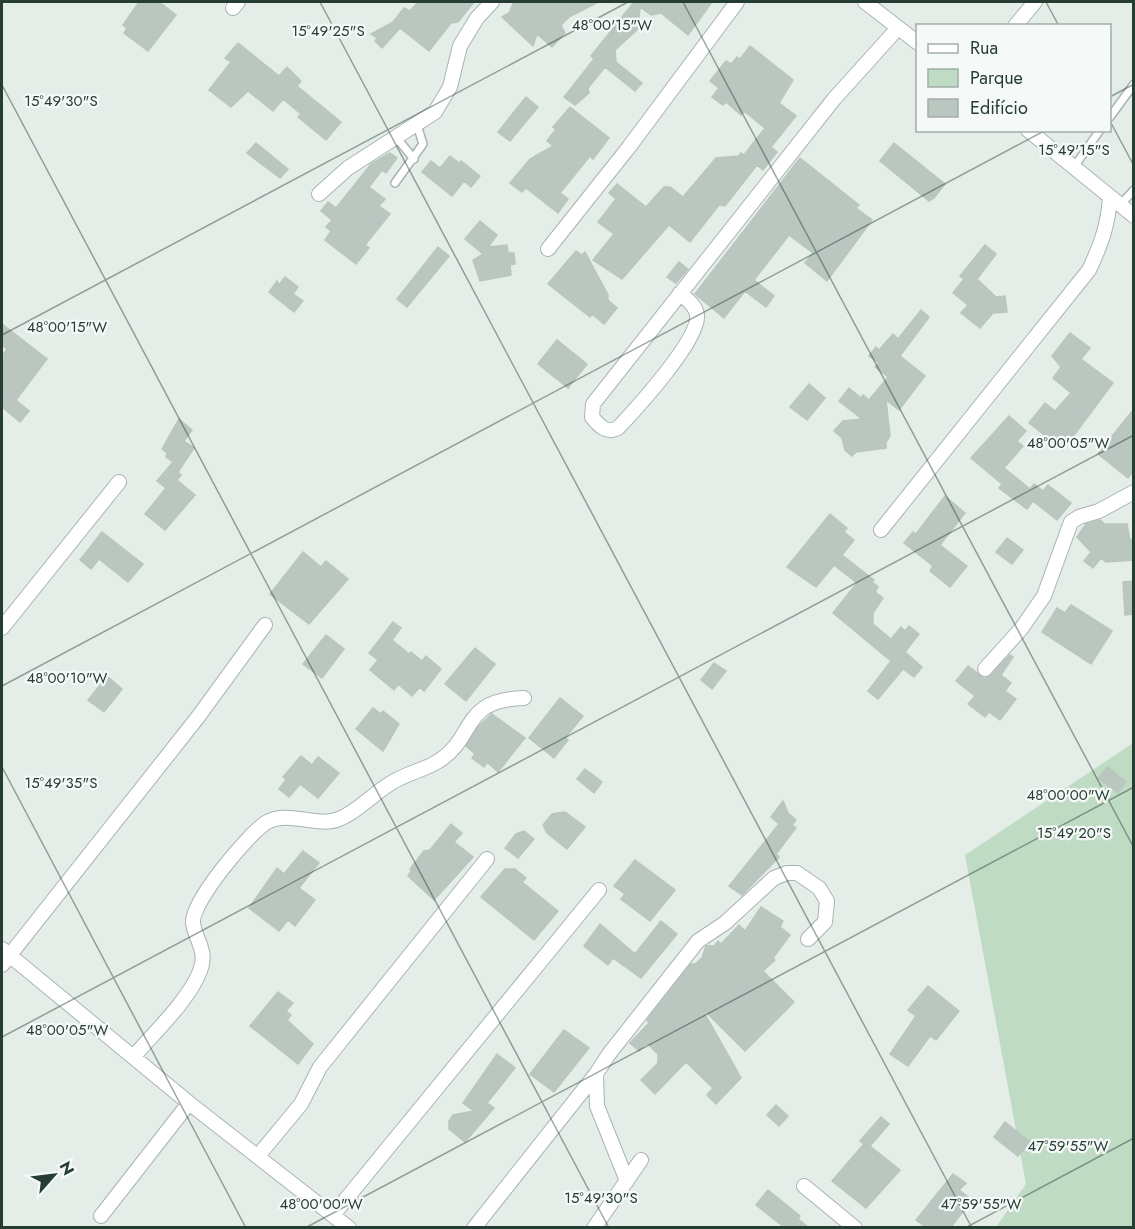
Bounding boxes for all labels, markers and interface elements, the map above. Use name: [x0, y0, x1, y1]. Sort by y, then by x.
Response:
text: 48°00'15"W: [572, 14, 652, 36]
text: 15°49'25"S: [291, 20, 365, 42]
legend: [916, 24, 1111, 132]
text: Rua: [970, 35, 998, 61]
text: Parque: [970, 65, 1023, 91]
text: 15°49'30"S: [24, 90, 98, 112]
text: Edifício: [970, 95, 1028, 121]
text: 15°49'15"S: [1038, 139, 1110, 161]
text: 48°00'15"W: [27, 316, 107, 338]
text: 48°00'05"W: [1027, 432, 1109, 454]
text: 48°00'10"W: [27, 667, 108, 689]
text: 15°49'35"S: [25, 772, 97, 794]
text: 48°00'00"W: [1026, 784, 1110, 806]
text: 15°49'20"S: [1037, 822, 1111, 844]
text: 48°00'05"W: [26, 1019, 108, 1041]
text: 47°59'55"W: [1028, 1135, 1109, 1157]
north arrow: [24, 1145, 84, 1205]
text: N: [54, 1157, 80, 1179]
text: 15°49'30"S: [564, 1187, 638, 1209]
text: 48°00'00"W: [279, 1193, 363, 1215]
text: 47°59'55"W: [941, 1193, 1022, 1215]

